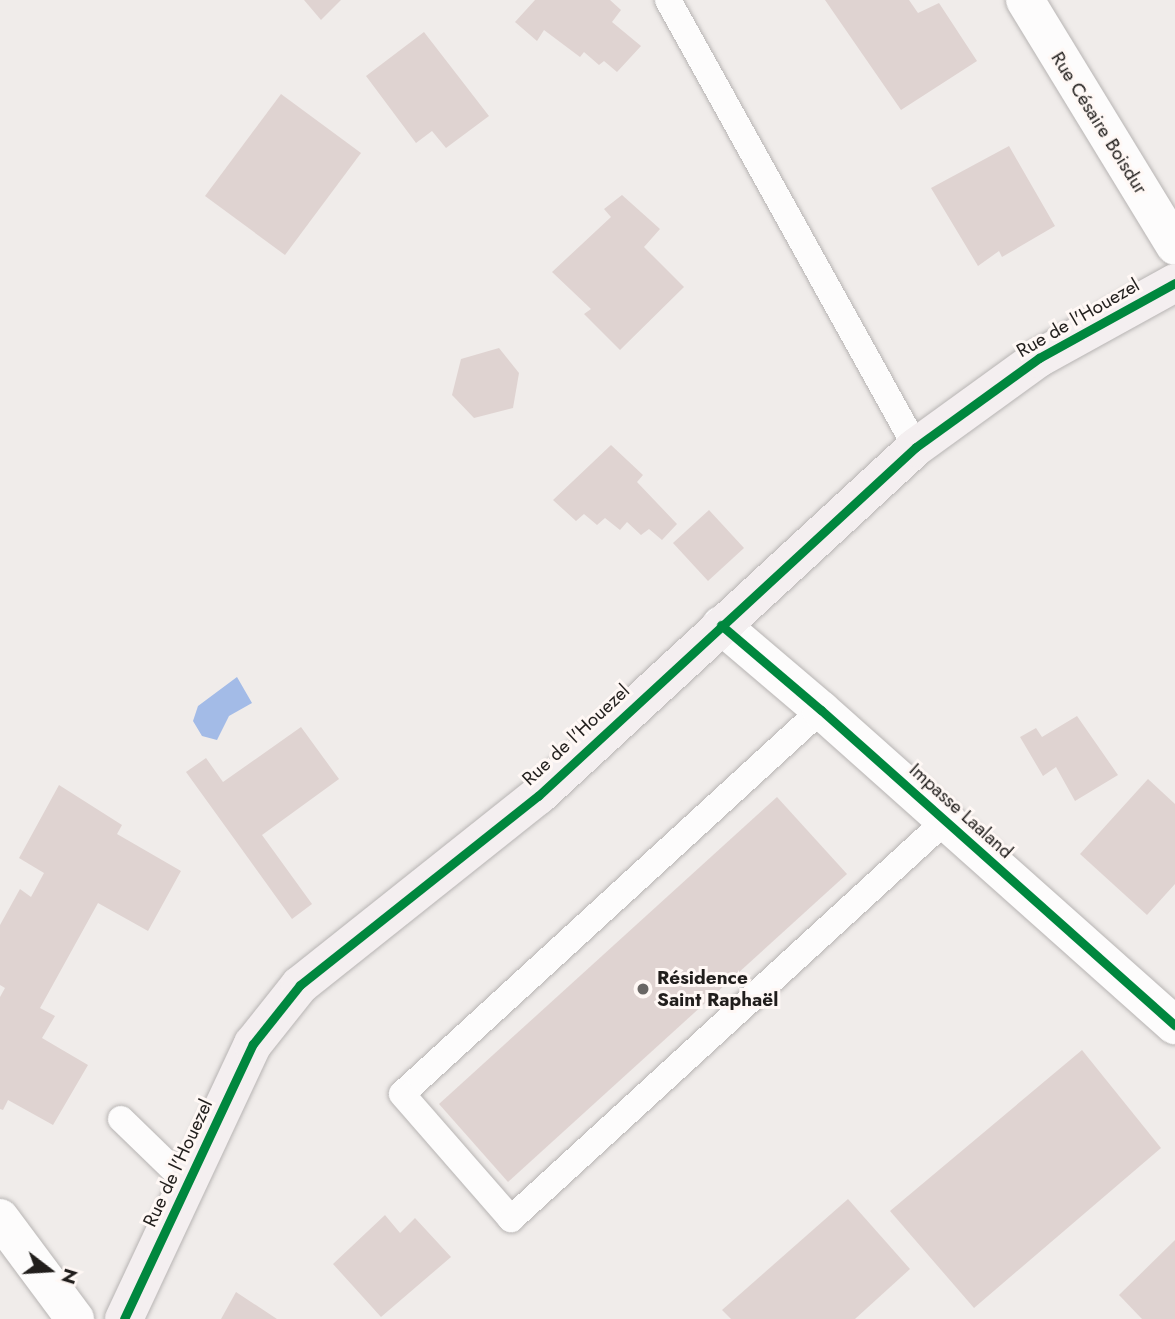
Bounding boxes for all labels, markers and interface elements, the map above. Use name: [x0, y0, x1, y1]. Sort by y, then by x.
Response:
street label: Rue Césaire Boisdur: [1046, 48, 1152, 198]
street label: Rue de l'Houezel: [1012, 274, 1144, 362]
street label: Rue de l'Houezel: [518, 680, 634, 790]
street label: Impasse Laaland: [905, 759, 1017, 863]
place label: Résidence Saint Raphaël: [657, 967, 778, 1011]
marker: Résidence Saint Raphaël: [635, 981, 651, 997]
street label: Rue de l'Houezel: [138, 1096, 218, 1230]
north arrow: [14, 1235, 84, 1305]
text: N: [54, 1265, 85, 1287]

